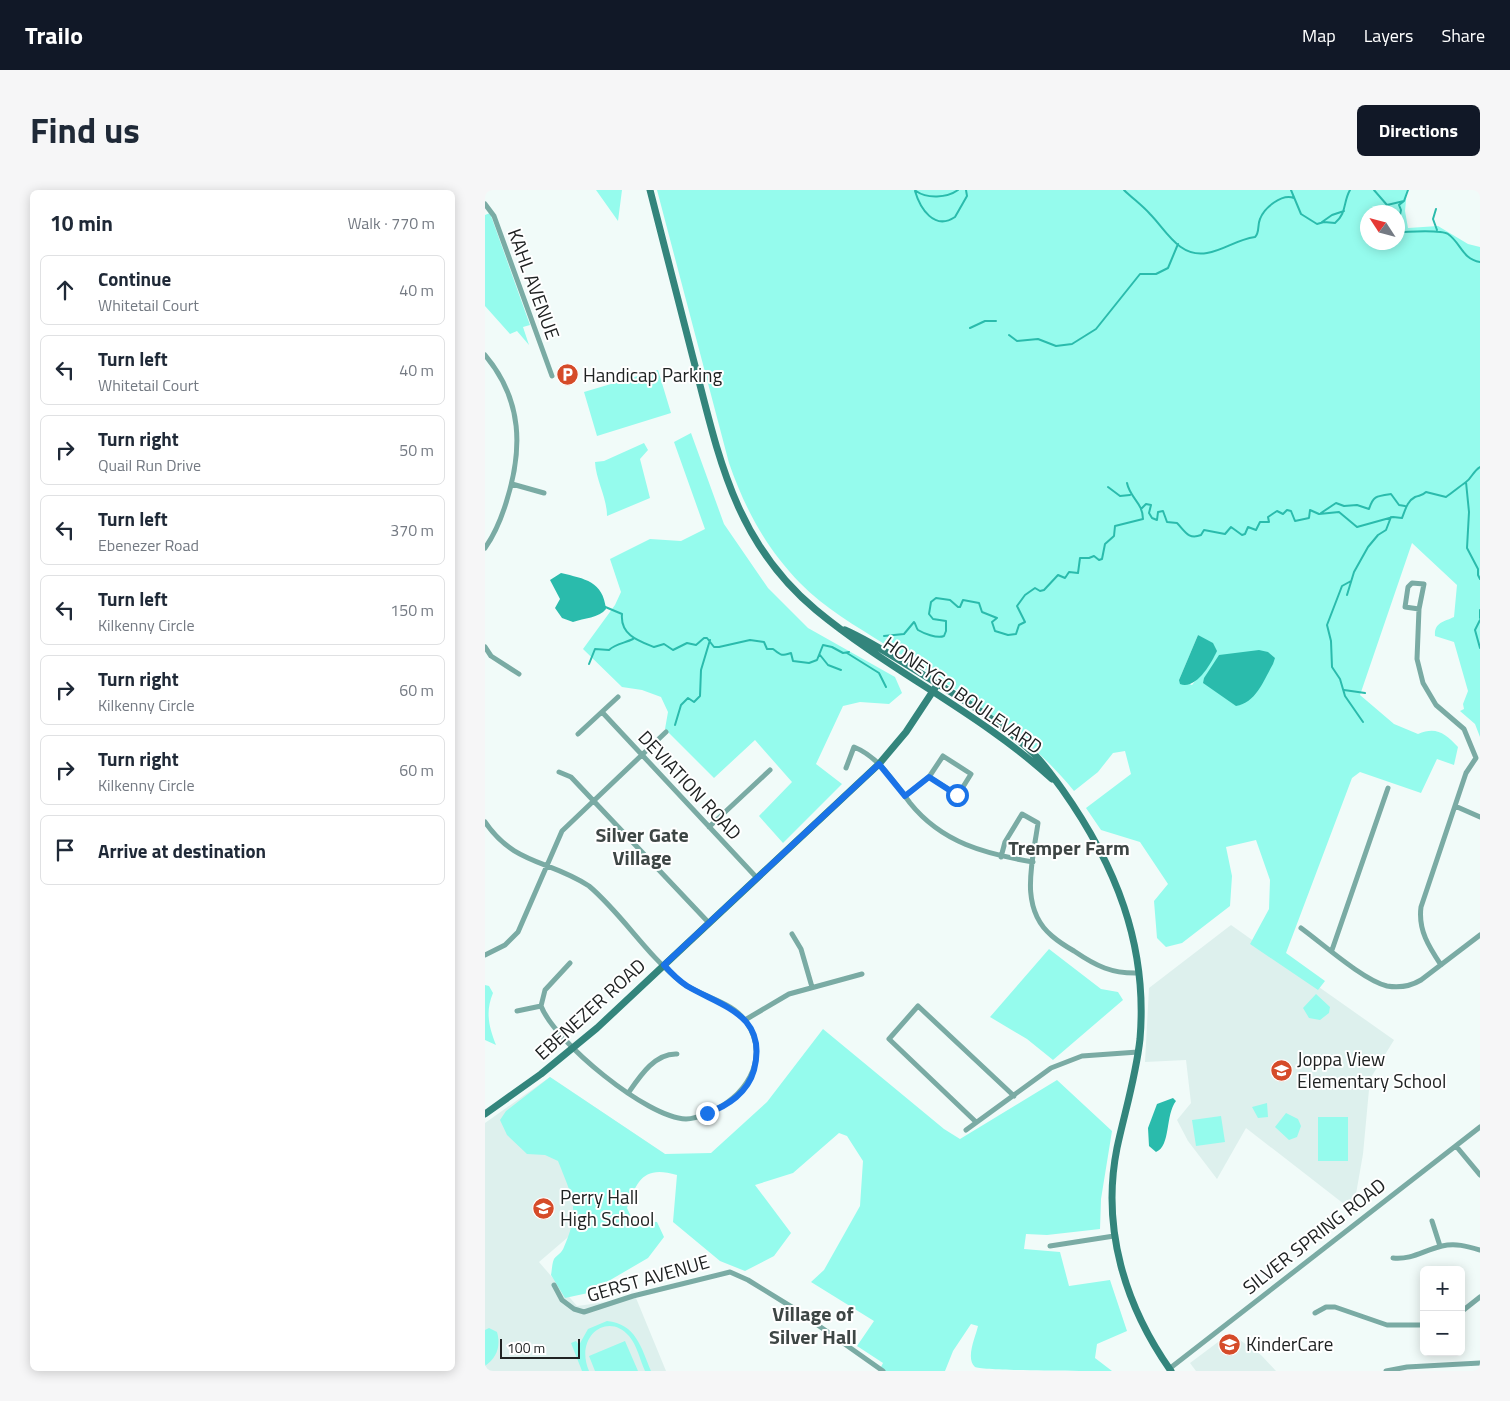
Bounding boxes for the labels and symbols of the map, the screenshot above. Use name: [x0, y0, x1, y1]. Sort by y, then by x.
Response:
north arrow: [1360, 205, 1405, 250]
street label: KAHL AVENUE: [501, 224, 568, 343]
place label: Handicap Parking: [583, 360, 722, 389]
parking icon: Handicap Parking: [555, 363, 579, 387]
street label: HONEYGO BOULEVARD: [878, 629, 1049, 761]
street label: DEVIATION ROAD: [632, 723, 749, 846]
route start: [946, 784, 969, 807]
district label: Silver Gate Village: [595, 819, 689, 873]
district label: Tremper Farm: [1008, 832, 1130, 863]
street label: EBENEZER ROAD: [528, 951, 651, 1066]
place label: Joppa View Elementary School: [1297, 1044, 1446, 1095]
school or university icon: Joppa View Elementary School: [1269, 1058, 1293, 1082]
route end: [696, 1102, 719, 1125]
street label: SILVER SPRING ROAD: [1236, 1170, 1391, 1301]
place label: Perry Hall High School: [560, 1182, 654, 1233]
school or university icon: Perry Hall High School: [532, 1196, 556, 1220]
street label: GERST AVENUE: [583, 1246, 713, 1309]
district label: Village of Silver Hall: [769, 1298, 857, 1352]
place label: KinderCare: [1246, 1329, 1333, 1358]
school or university icon: KinderCare: [1218, 1332, 1242, 1356]
scale bar: [500, 1336, 580, 1359]

